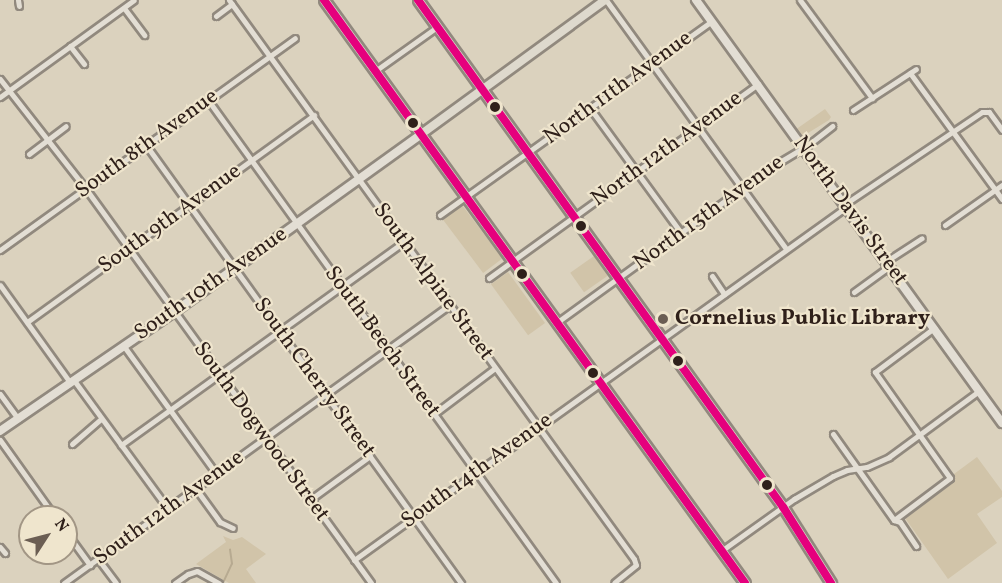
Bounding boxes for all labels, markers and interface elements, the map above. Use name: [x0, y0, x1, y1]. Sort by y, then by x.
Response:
street label: North 11th Avenue: [539, 25, 697, 151]
street label: South 8th Avenue: [71, 83, 223, 205]
street label: North 12th Avenue: [586, 85, 748, 213]
unlabelled marker: [489, 101, 501, 113]
unlabelled marker: [407, 117, 419, 129]
street label: North Davis Street: [787, 131, 913, 291]
street label: North 13th Avenue: [629, 150, 789, 276]
street label: South 9th Avenue: [93, 158, 247, 280]
street label: South Alpine Street: [367, 198, 499, 366]
unlabelled marker: [575, 220, 587, 232]
street label: South 10th Avenue: [130, 221, 292, 347]
street label: South Beech Street: [318, 261, 446, 423]
unlabelled marker: [516, 268, 528, 280]
street label: South Cherry Street: [247, 293, 381, 463]
place label: Cornelius Public Library: [675, 306, 930, 332]
marker: Cornelius Public Library: [656, 312, 670, 326]
street label: South Dogwood Street: [187, 337, 335, 527]
unlabelled marker: [672, 355, 684, 367]
unlabelled marker: [587, 367, 599, 379]
street label: South 14th Avenue: [396, 407, 558, 535]
street label: South 12th Avenue: [89, 445, 249, 571]
unlabelled marker: [761, 479, 773, 491]
north arrow: [18, 505, 78, 565]
text: N: [49, 514, 73, 537]

